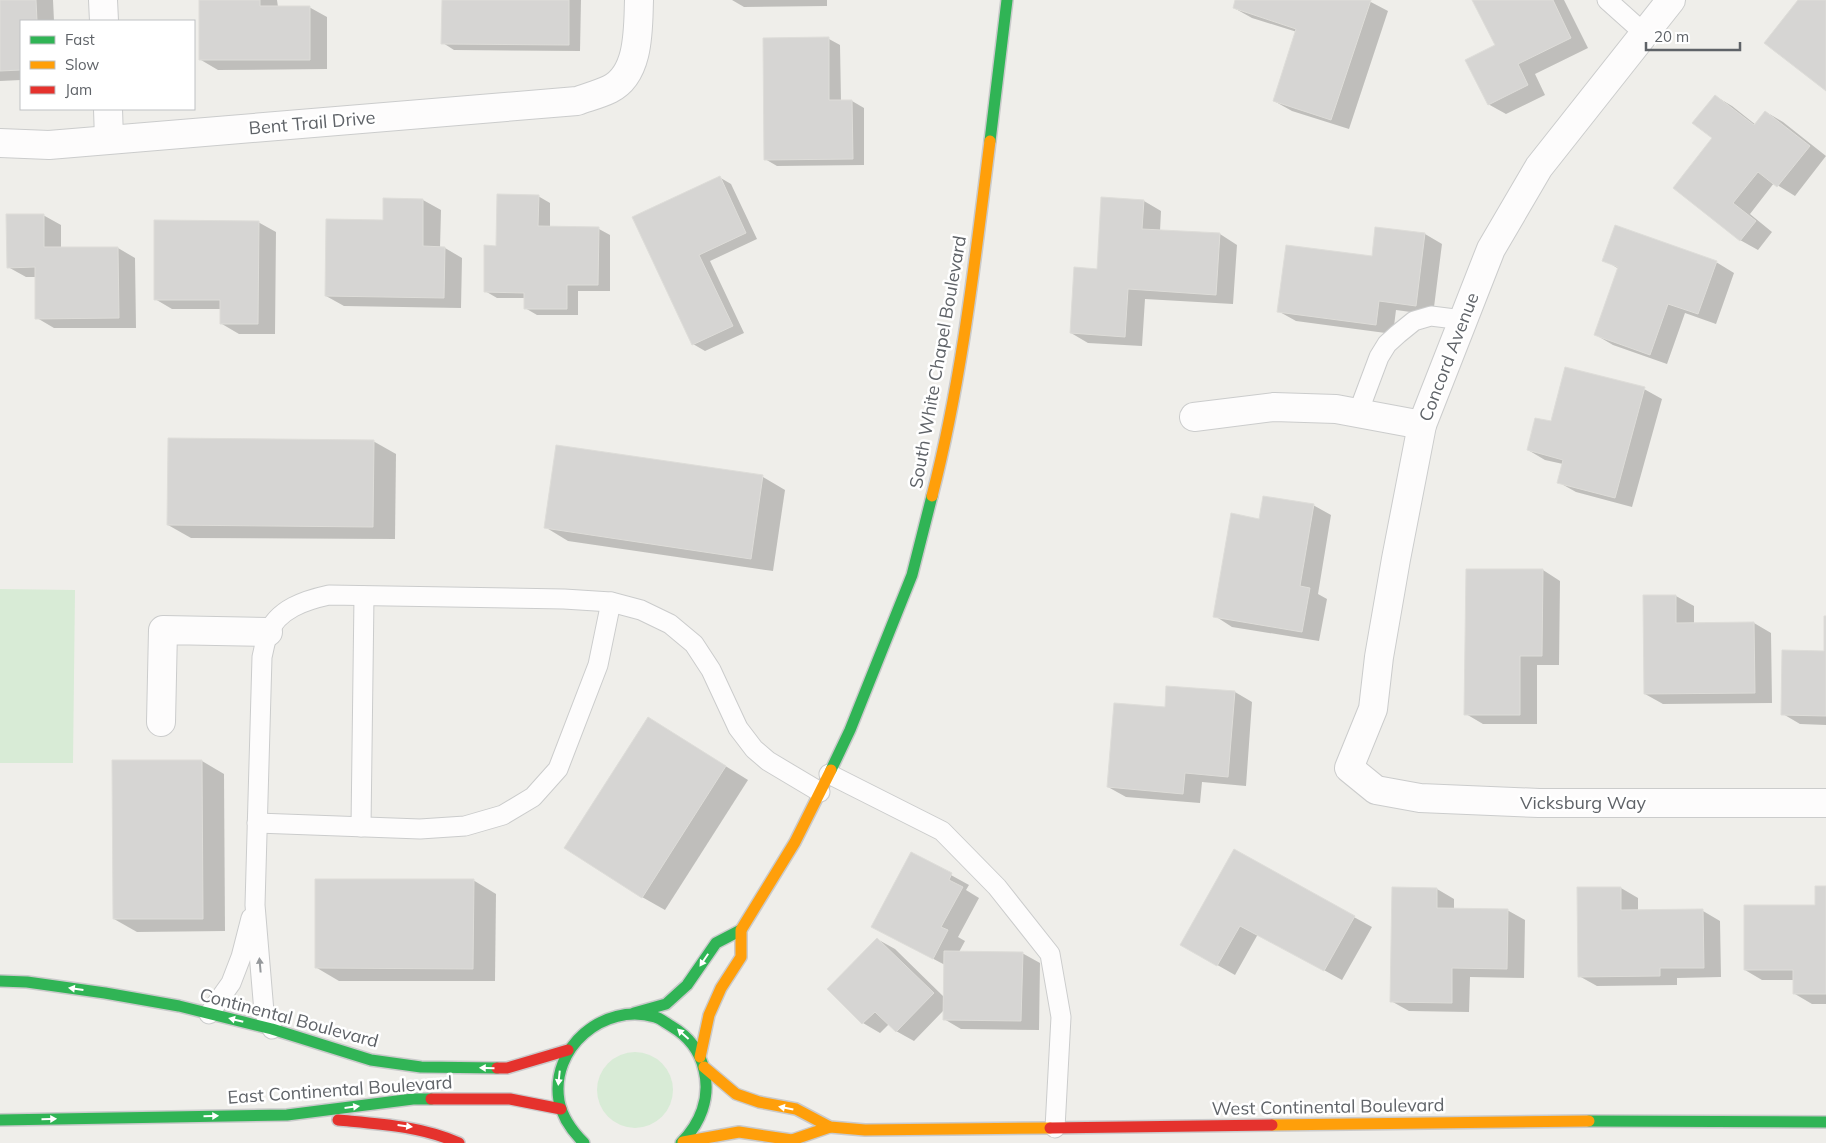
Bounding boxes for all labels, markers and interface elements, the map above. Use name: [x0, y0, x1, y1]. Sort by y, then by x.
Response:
legend: [20, 20, 195, 110]
scale bar: [1646, 20, 1740, 52]
text: 20 m: [1654, 27, 1689, 46]
text: Fast: [65, 30, 95, 49]
text: Slow: [65, 55, 99, 74]
text: Jam: [65, 80, 92, 99]
street label: Bent Trail Drive: [248, 106, 376, 139]
street label: South White Chapel Boulevard: [904, 234, 971, 490]
street label: Concord Avenue: [1413, 289, 1484, 424]
street label: Vicksburg Way: [1520, 791, 1647, 814]
one-way arrow: [699, 953, 709, 966]
one-way arrow: [256, 957, 264, 973]
street label: Continental Boulevard: [197, 983, 381, 1052]
one-way arrow: [68, 985, 84, 993]
one-way arrow: [228, 1016, 243, 1024]
one-way arrow: [676, 1028, 689, 1039]
one-way arrow: [479, 1064, 495, 1072]
street label: East Continental Boulevard: [227, 1070, 453, 1109]
one-way arrow: [555, 1070, 563, 1086]
street label: West Continental Boulevard: [1211, 1093, 1445, 1120]
one-way arrow: [345, 1103, 361, 1111]
one-way arrow: [778, 1103, 794, 1111]
one-way arrow: [203, 1112, 219, 1120]
one-way arrow: [41, 1115, 57, 1123]
one-way arrow: [397, 1122, 413, 1130]

